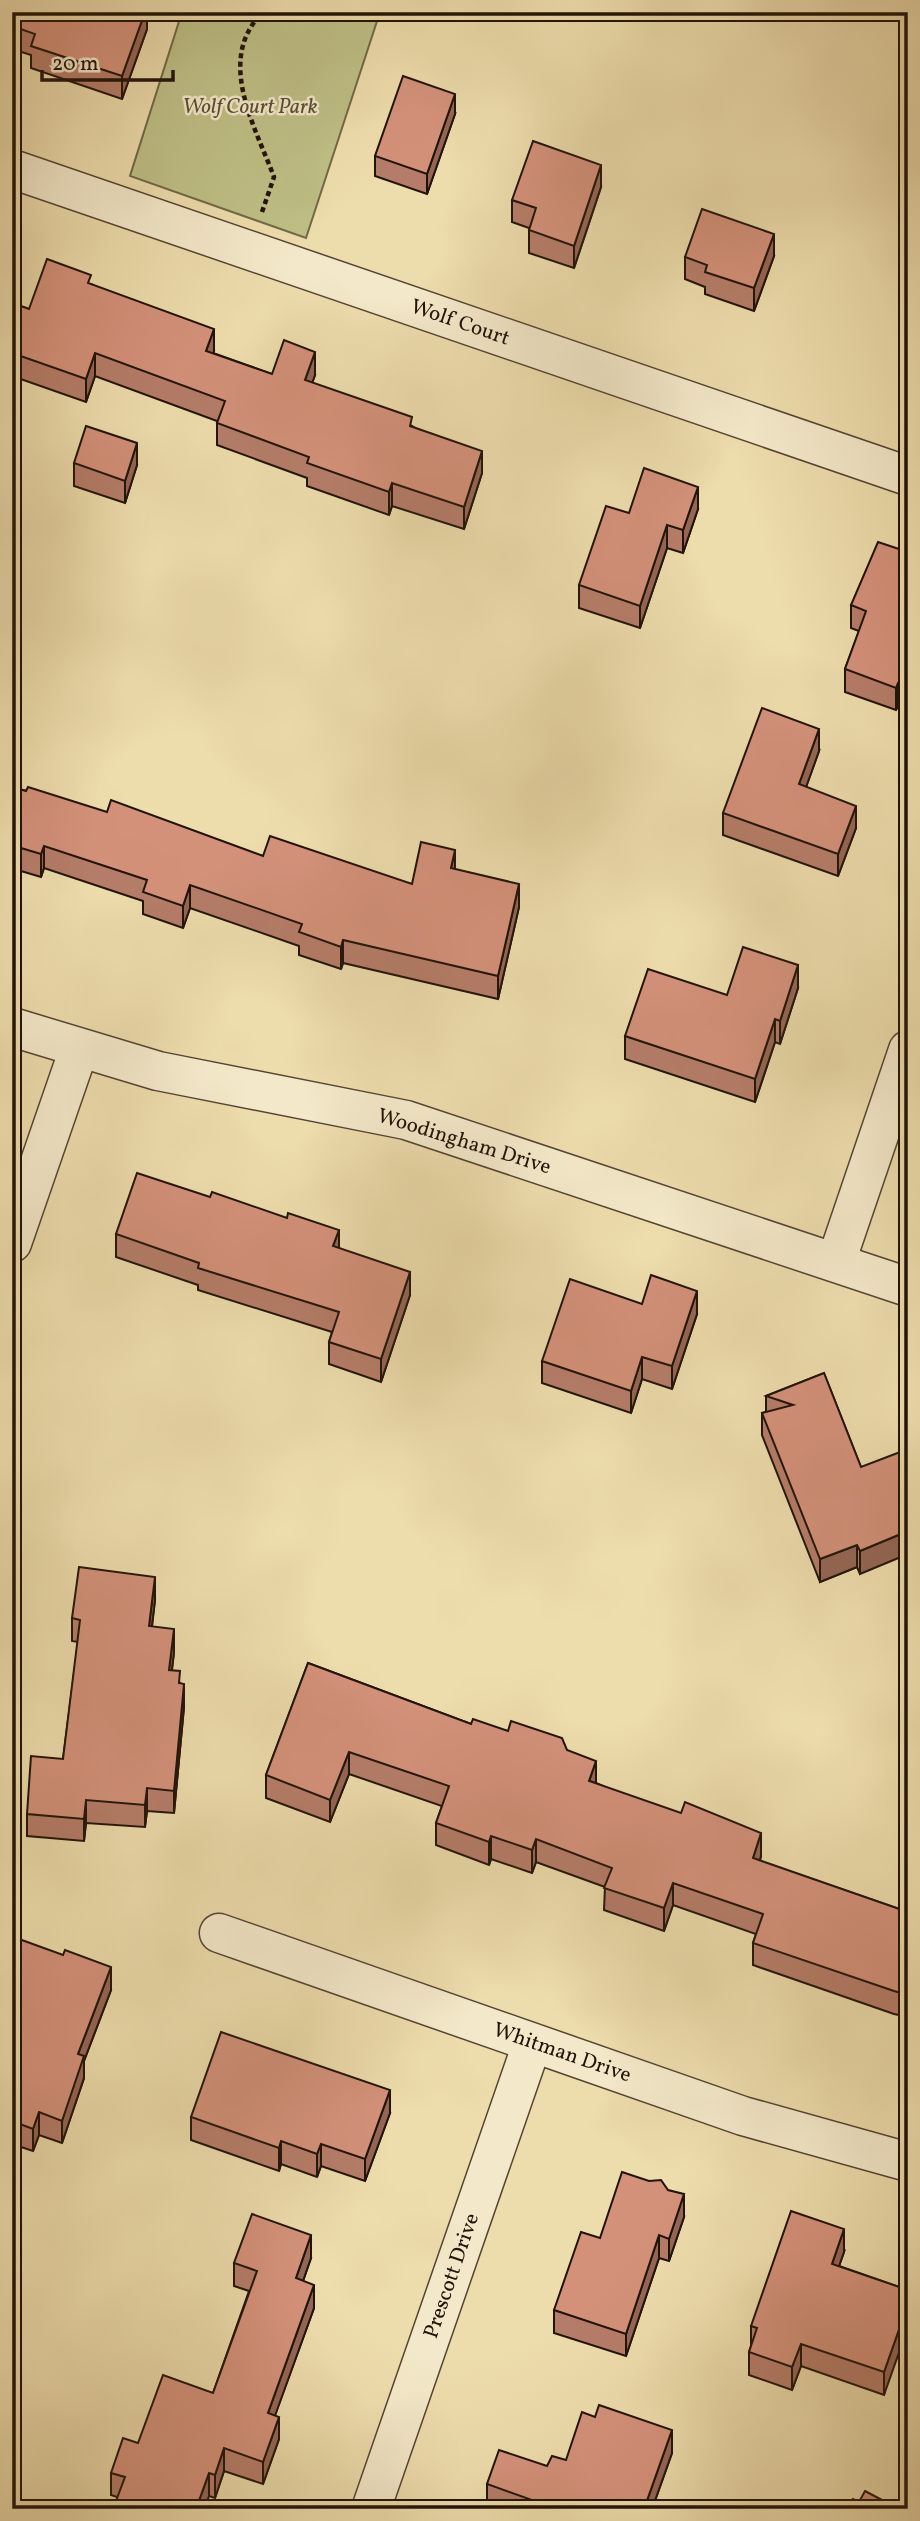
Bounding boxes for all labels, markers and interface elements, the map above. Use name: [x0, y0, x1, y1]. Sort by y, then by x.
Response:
scale bar: [42, 38, 173, 82]
text: 20 m: [52, 50, 98, 79]
park label: Wolf Court Park: [183, 93, 318, 122]
street label: Wolf Court: [407, 293, 513, 353]
street label: Woodingham Drive: [374, 1102, 554, 1182]
street label: Whitman Drive: [489, 2016, 635, 2090]
street label: Prescott Drive: [417, 2210, 487, 2342]

